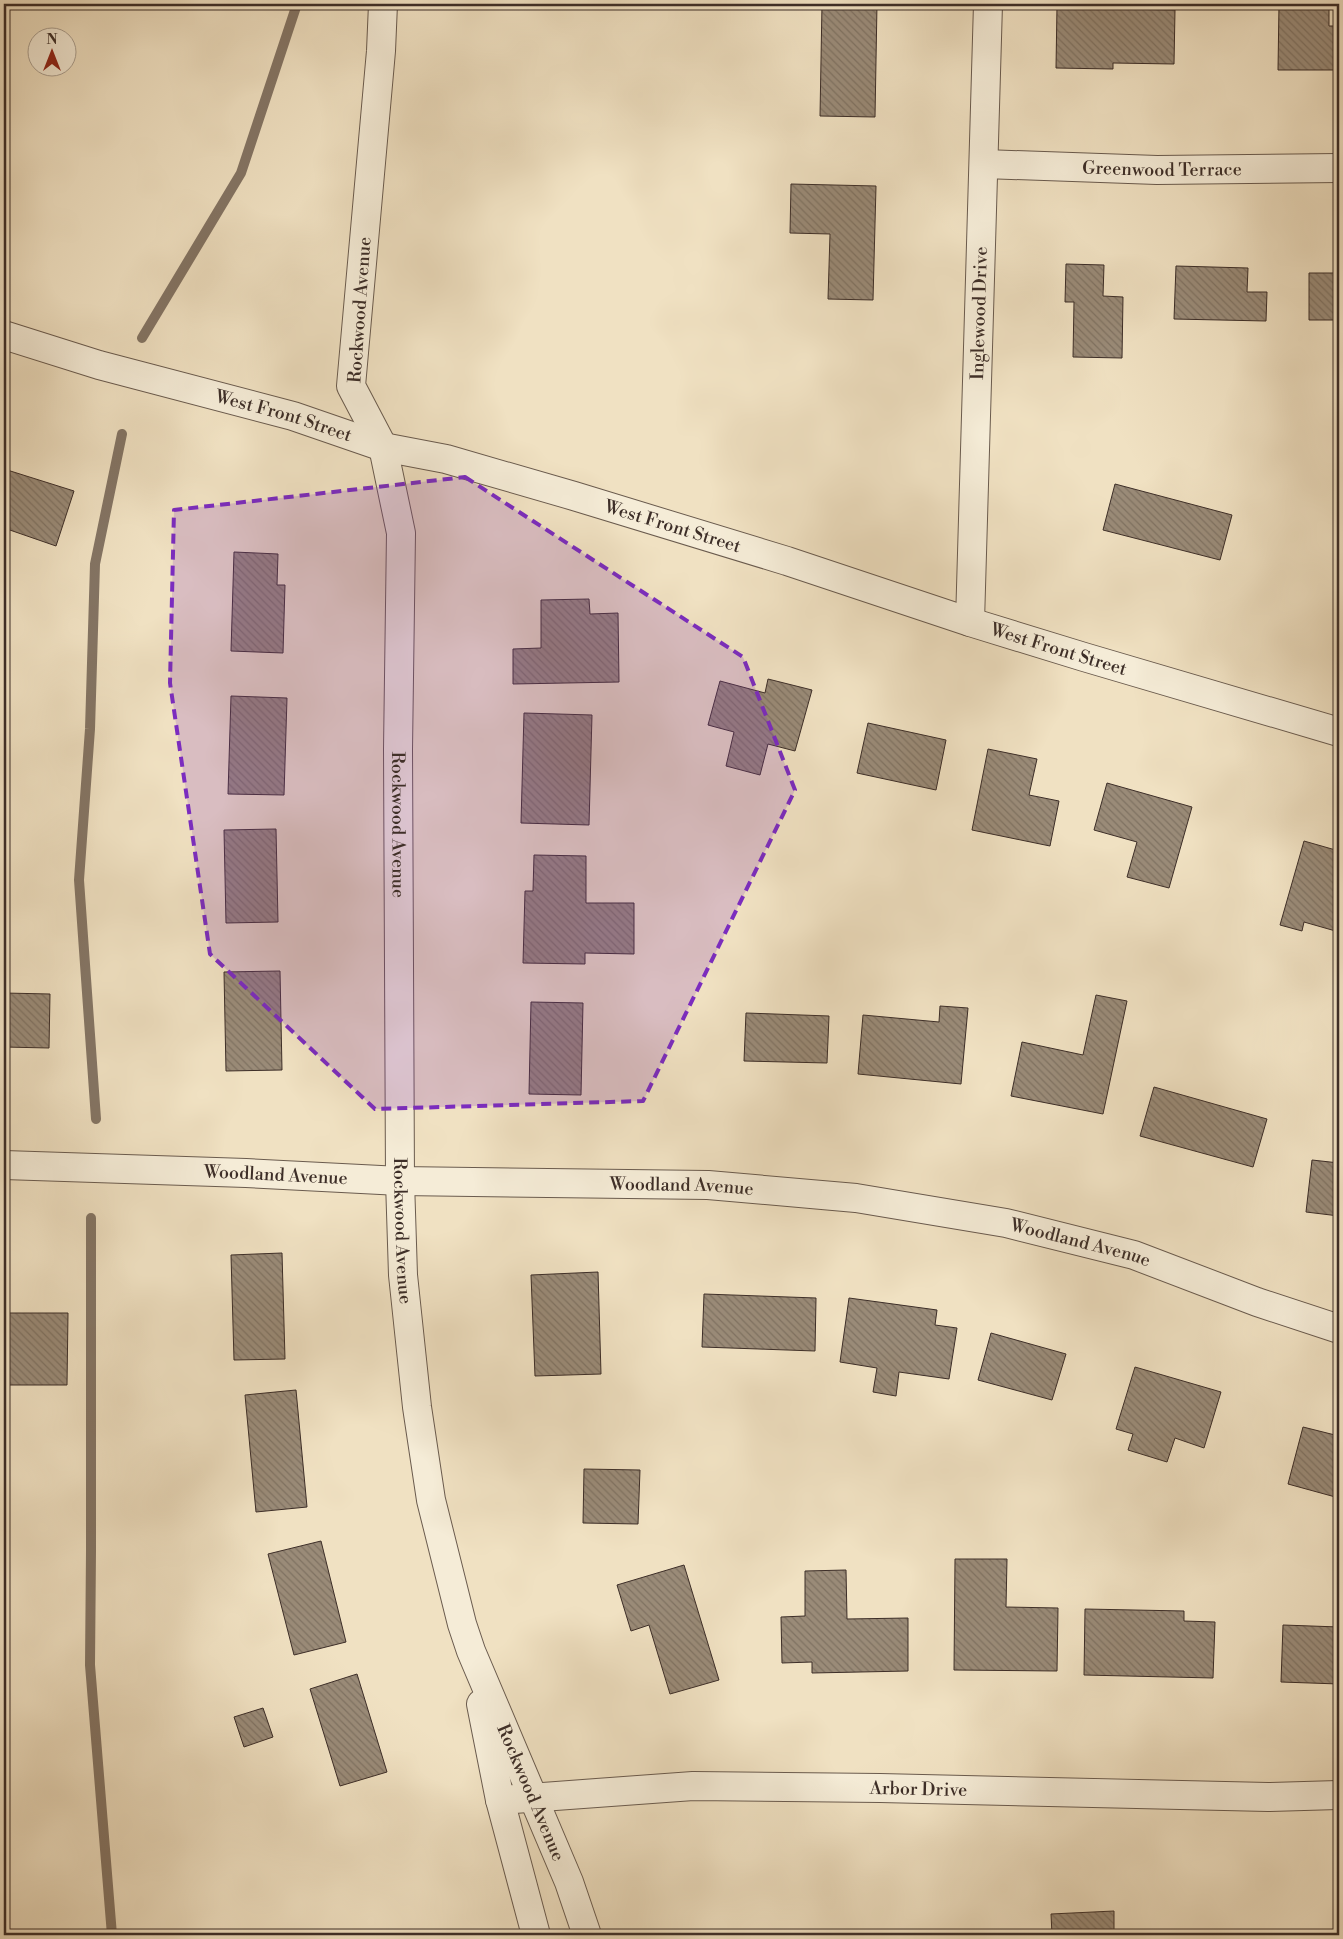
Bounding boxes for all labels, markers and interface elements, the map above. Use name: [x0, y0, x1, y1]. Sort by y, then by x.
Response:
north arrow: [28, 28, 78, 78]
text: N: [46, 31, 58, 49]
street label: Greenwood Terrace: [1082, 156, 1242, 182]
street label: Rockwood Avenue: [343, 236, 377, 384]
street label: Inglewood Drive: [966, 246, 992, 380]
street label: West Front Street: [212, 384, 356, 447]
street label: West Front Street: [601, 494, 744, 558]
street label: West Front Street: [987, 617, 1130, 681]
street label: Rockwood Avenue: [387, 751, 410, 898]
street label: Rockwood Avenue: [388, 1157, 418, 1305]
street label: Woodland Avenue: [202, 1160, 348, 1190]
street label: Woodland Avenue: [608, 1172, 755, 1200]
street label: Woodland Avenue: [1007, 1213, 1154, 1272]
street label: Rockwood Avenue: [492, 1721, 570, 1865]
street label: Arbor Drive: [868, 1776, 968, 1802]

